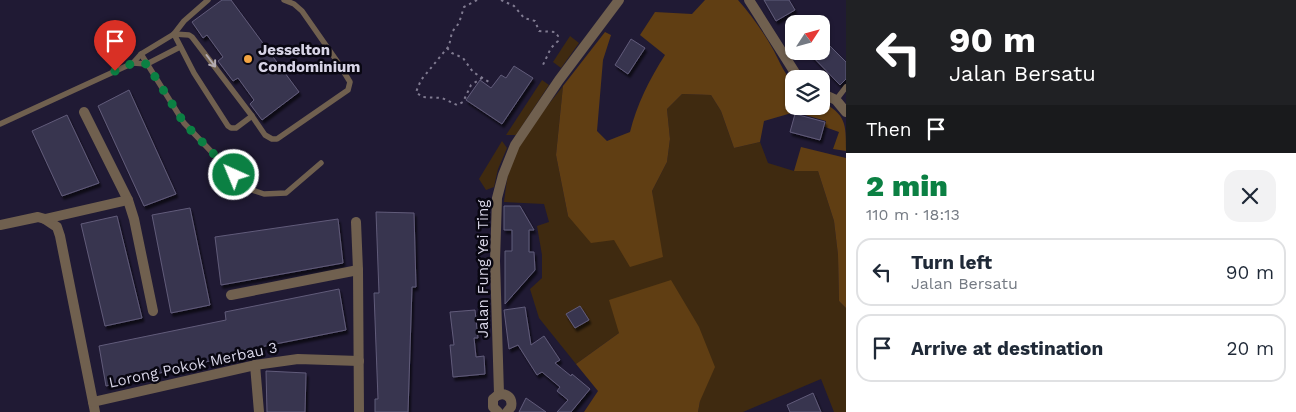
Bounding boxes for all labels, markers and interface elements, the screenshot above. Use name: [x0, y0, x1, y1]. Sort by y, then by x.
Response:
north arrow: [785, 15, 830, 60]
map controls: [785, 15, 830, 115]
text: 90 m: [949, 19, 1036, 61]
pin: [94, 20, 136, 71]
icon: left: [866, 20, 931, 85]
icon: arrive: [101, 27, 129, 55]
place label: Jesselton Condominium: [258, 41, 360, 76]
marker: Jesselton Condominium: [242, 53, 254, 65]
one-way arrow: [206, 54, 216, 68]
text: Jalan Bersatu: [949, 61, 1096, 86]
button: layers: [785, 70, 830, 115]
icon: arrive: [922, 115, 950, 143]
text: Then: [866, 118, 912, 141]
position arrow: [207, 148, 259, 200]
text: 2 min: [866, 168, 948, 203]
button: close: [1224, 170, 1276, 222]
street label: Jalan Fung Yei Ting: [474, 200, 492, 338]
text: 110 m · 18:13: [866, 205, 960, 224]
text: Turn left: [911, 251, 992, 274]
icon: left: [868, 258, 896, 286]
text: 90 m: [1226, 261, 1274, 284]
text: Jalan Bersatu: [911, 274, 1018, 293]
icon: arrive: [868, 334, 896, 362]
text: Arrive at destination: [911, 337, 1103, 360]
text: 20 m: [1227, 337, 1274, 360]
street label: Lorong Pokok Merbau 3: [107, 338, 279, 392]

